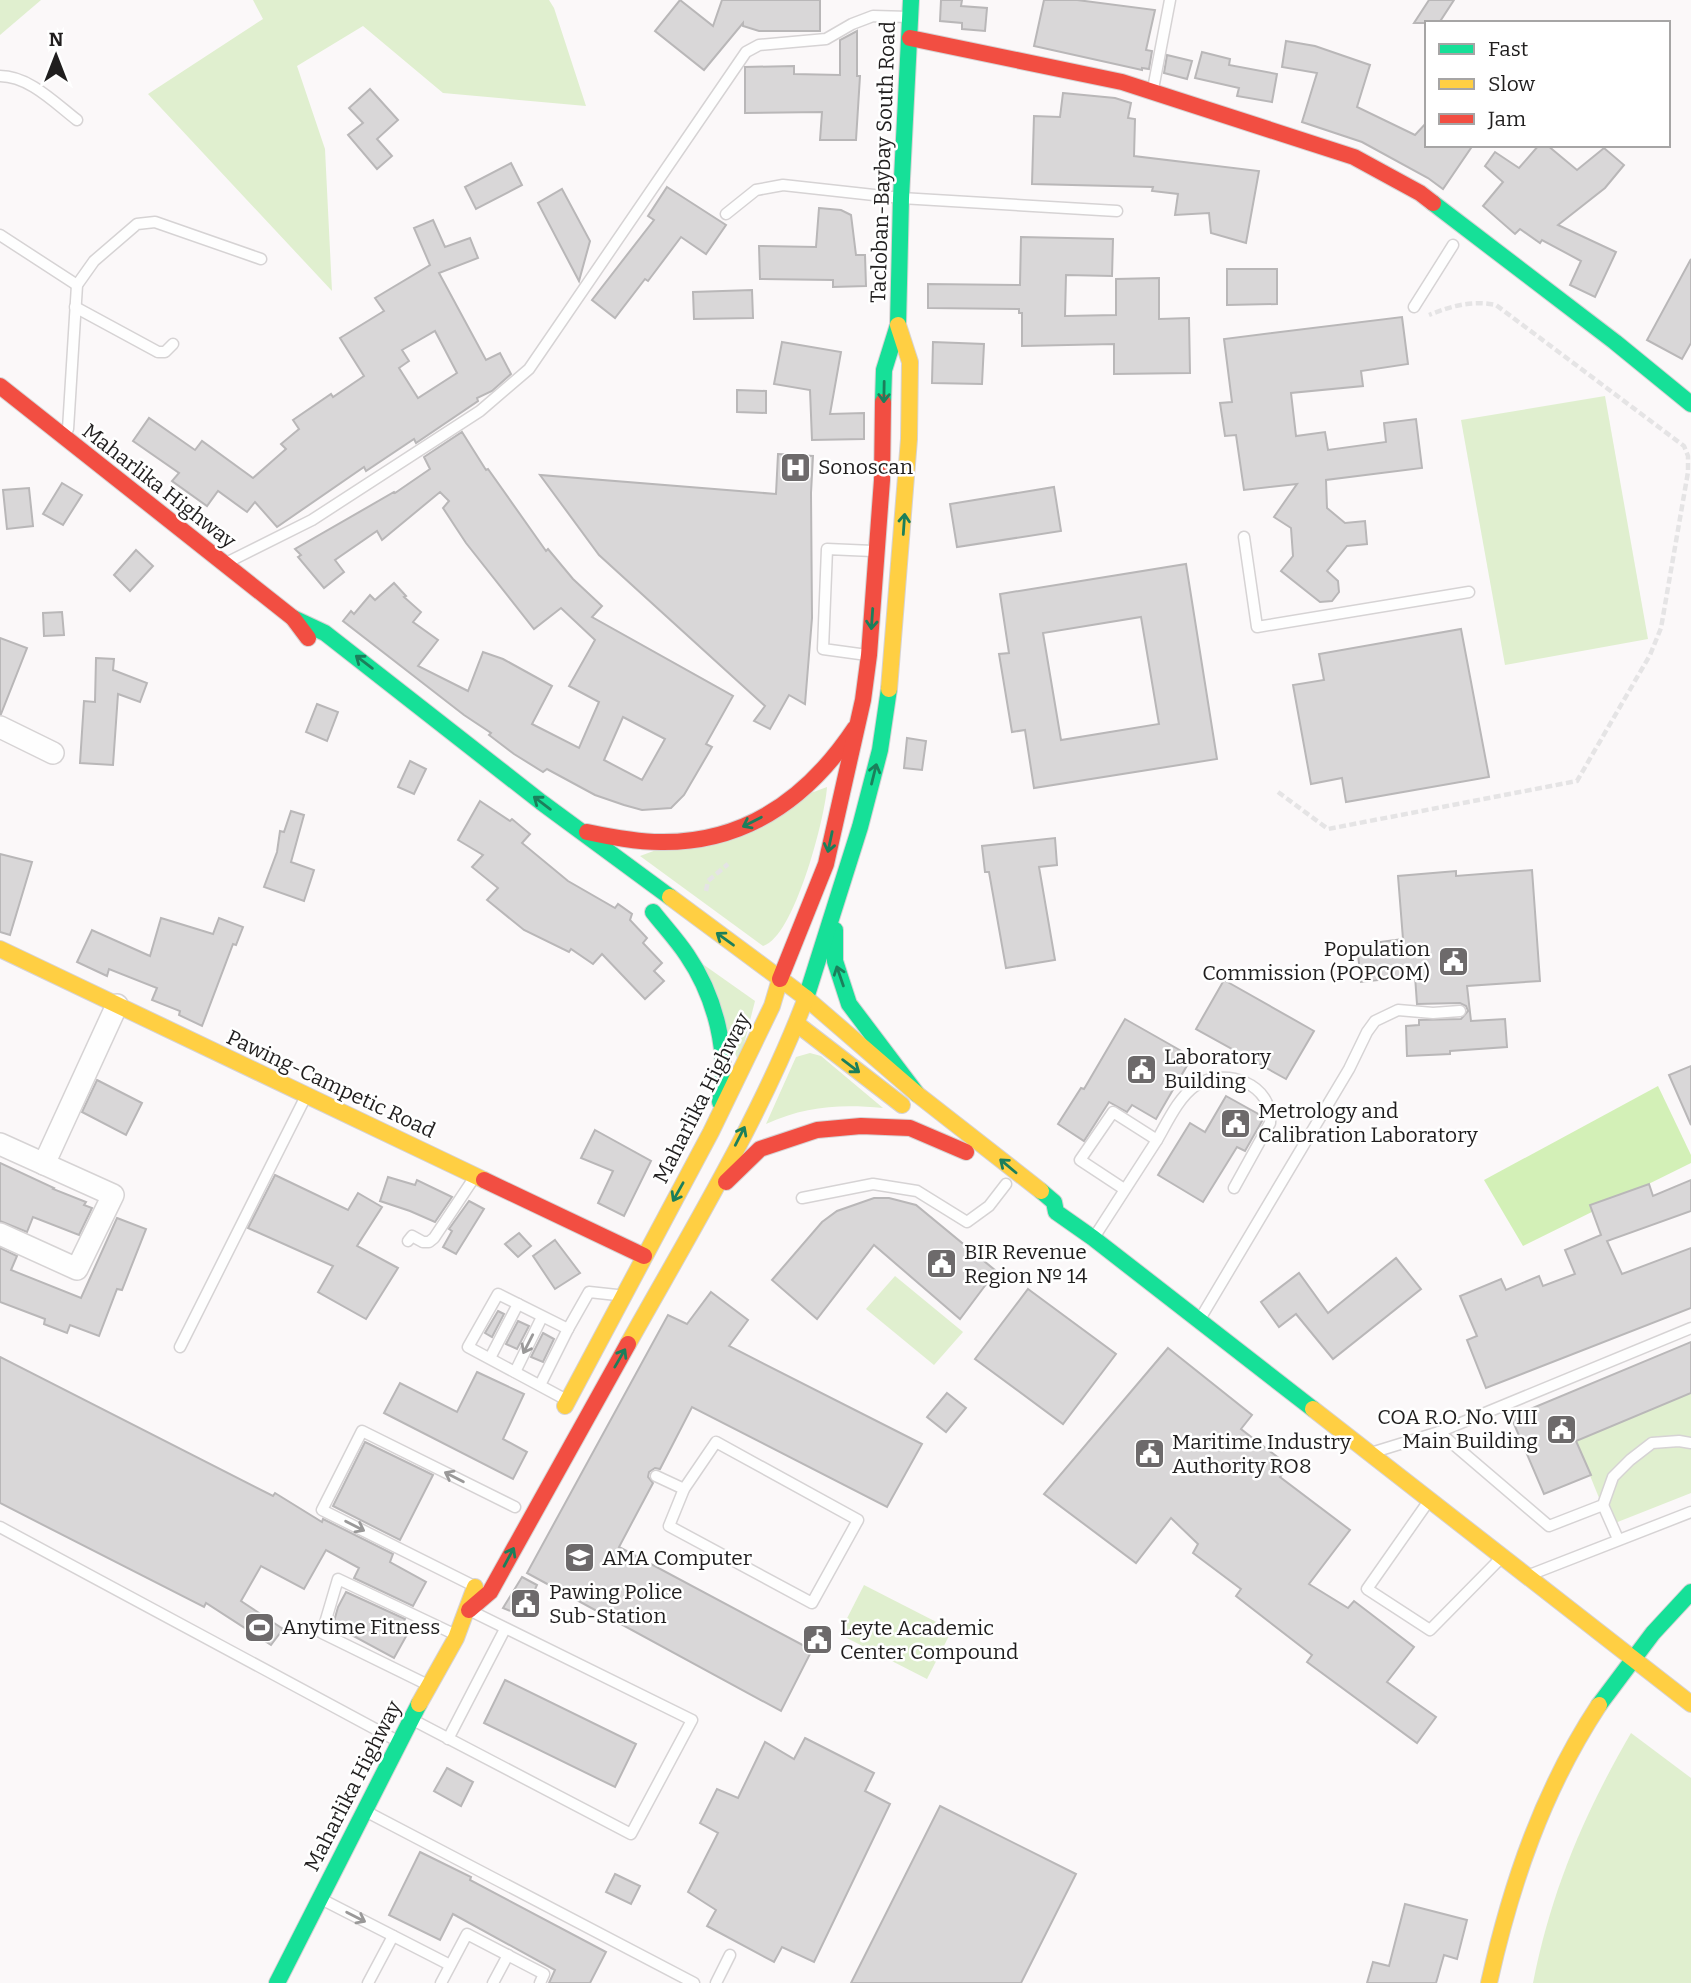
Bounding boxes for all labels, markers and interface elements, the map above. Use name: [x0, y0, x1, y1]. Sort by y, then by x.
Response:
north arrow: [21, 21, 91, 91]
street label: Tacloban-Baybay South Road: [865, 21, 901, 303]
legend: [1425, 21, 1670, 147]
text: N: [49, 28, 64, 51]
text: Fast: [1488, 36, 1529, 62]
text: Slow: [1488, 71, 1535, 97]
text: Jam: [1487, 106, 1526, 132]
one-way arrow: [877, 380, 891, 403]
street label: Maharlika Highway: [77, 418, 242, 555]
hospital icon: Sonoscan: [778, 450, 812, 484]
place label: Sonoscan: [818, 454, 913, 480]
one-way arrow: [898, 514, 911, 536]
one-way arrow: [865, 607, 878, 629]
one-way arrow: [355, 655, 374, 670]
one-way arrow: [867, 763, 881, 786]
one-way arrow: [533, 796, 552, 811]
one-way arrow: [742, 816, 763, 830]
one-way arrow: [823, 830, 837, 853]
one-way arrow: [716, 932, 735, 946]
place label: Population Commission (POPCOM): [1202, 936, 1430, 986]
public building icon: Population Commission (POPCOM): [1436, 944, 1470, 978]
one-way arrow: [833, 965, 846, 987]
street label: Maharlika Highway: [648, 1008, 757, 1188]
street label: Pawing-Campetic Road: [222, 1024, 440, 1144]
place label: Laboratory Building: [1164, 1044, 1272, 1094]
public building icon: Laboratory Building: [1124, 1052, 1158, 1086]
one-way arrow: [841, 1059, 860, 1073]
place label: Metrology and Calibration Laboratory: [1258, 1098, 1479, 1148]
public building icon: Metrology and Calibration Laboratory: [1218, 1106, 1252, 1140]
one-way arrow: [734, 1126, 747, 1147]
one-way arrow: [1000, 1158, 1018, 1174]
one-way arrow: [671, 1181, 684, 1202]
place label: BIR Revenue Region № 14: [964, 1239, 1088, 1289]
public building icon: BIR Revenue Region № 14: [924, 1247, 958, 1281]
one-way arrow: [521, 1333, 535, 1354]
one-way arrow: [614, 1348, 627, 1369]
place label: COA R.O. No. VIII Main Building: [1377, 1404, 1538, 1454]
public building icon: COA R.O. No. VIII Main Building: [1544, 1412, 1578, 1446]
place label: Maritime Industry Authority RO8: [1172, 1429, 1352, 1479]
public building icon: Maritime Industry Authority RO8: [1132, 1437, 1166, 1471]
one-way arrow: [444, 1469, 465, 1483]
one-way arrow: [344, 1520, 365, 1534]
school or university icon: AMA Computer: [562, 1541, 596, 1575]
place label: AMA Computer: [602, 1545, 752, 1571]
one-way arrow: [503, 1547, 517, 1567]
place label: Pawing Police Sub-Station: [549, 1579, 683, 1629]
public building icon: Pawing Police Sub-Station: [509, 1587, 543, 1621]
sports icon: Anytime Fitness: [242, 1610, 276, 1644]
place label: Anytime Fitness: [282, 1614, 440, 1640]
place label: Leyte Academic Center Compound: [840, 1615, 1018, 1665]
public building icon: Leyte Academic Center Compound: [800, 1623, 834, 1657]
street label: Maharlika Highway: [299, 1696, 408, 1876]
one-way arrow: [345, 1911, 366, 1924]

